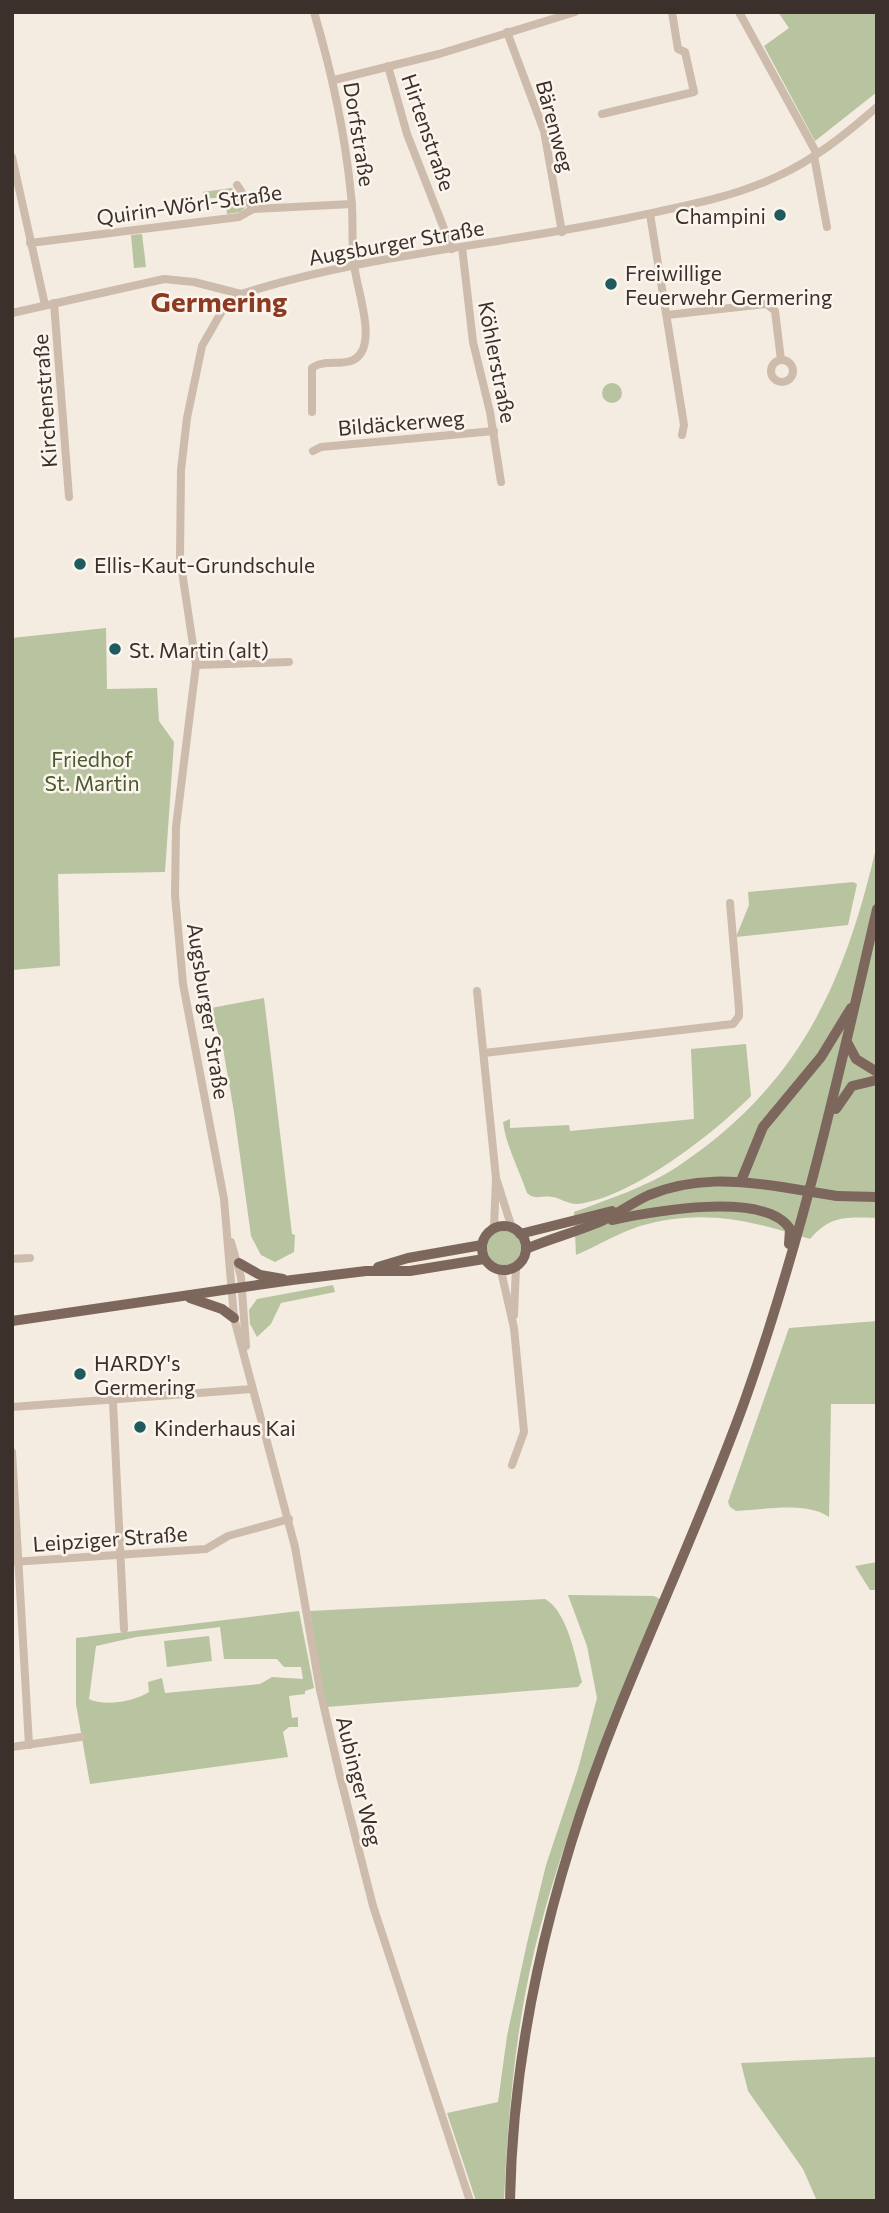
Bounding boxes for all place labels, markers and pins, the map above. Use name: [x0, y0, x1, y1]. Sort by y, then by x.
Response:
place label: Champini: [675, 203, 766, 228]
marker: Champini: [772, 207, 788, 223]
place label: Freiwillige Feuerwehr Germering: [625, 260, 832, 309]
marker: Freiwillige Feuerwehr Germering: [603, 276, 619, 292]
place label: Ellis-Kaut-Grundschule: [94, 552, 315, 577]
marker: Ellis-Kaut-Grundschule: [72, 556, 88, 572]
place label: St. Martin (alt): [129, 637, 269, 662]
marker: St. Martin (alt): [107, 641, 123, 657]
place label: HARDY's Germering: [94, 1350, 195, 1399]
marker: HARDY's Germering: [72, 1366, 88, 1382]
place label: Kinderhaus Kai: [154, 1415, 296, 1440]
marker: Kinderhaus Kai: [132, 1419, 148, 1435]

